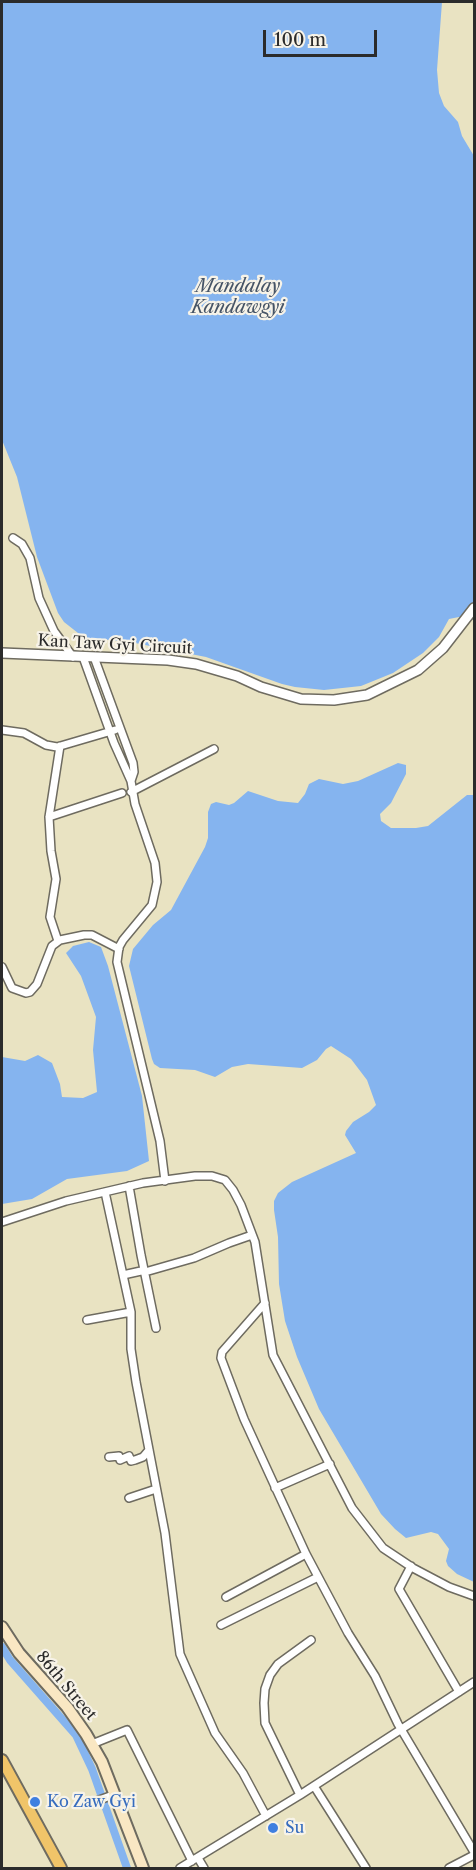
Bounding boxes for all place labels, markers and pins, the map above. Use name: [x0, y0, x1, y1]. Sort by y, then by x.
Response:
place label: Ko Zaw Gyi: [47, 1792, 136, 1812]
marker: Ko Zaw Gyi: [28, 1795, 42, 1809]
place label: Su: [285, 1818, 304, 1838]
marker: Su: [266, 1821, 280, 1835]

